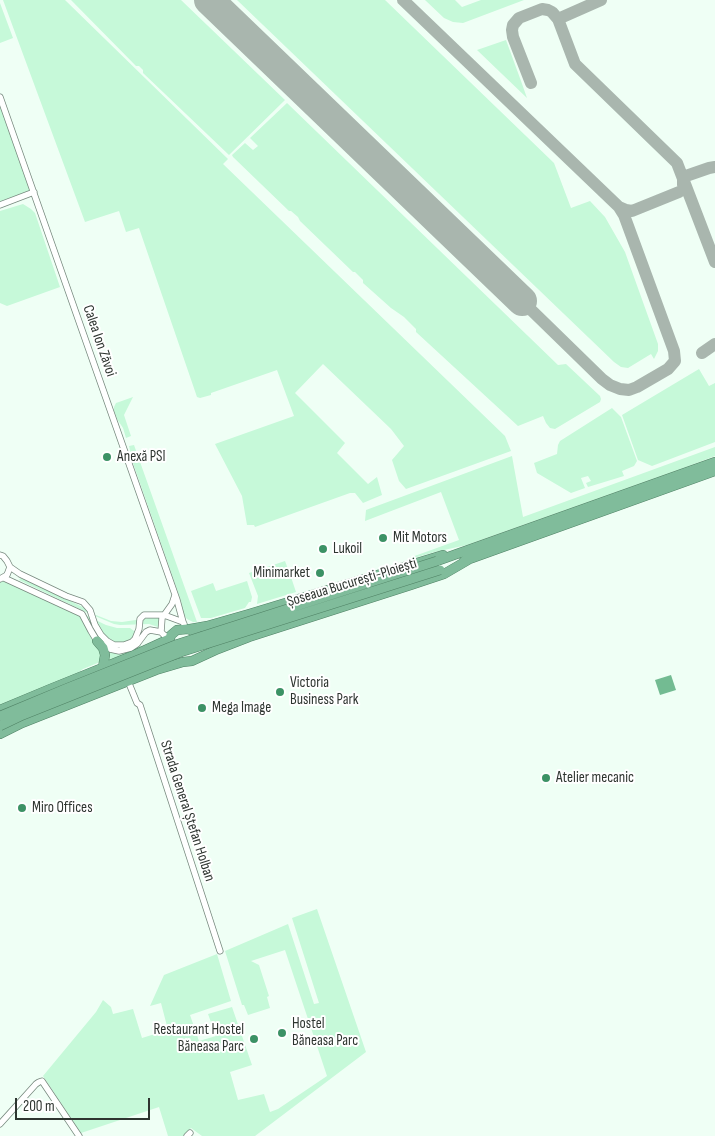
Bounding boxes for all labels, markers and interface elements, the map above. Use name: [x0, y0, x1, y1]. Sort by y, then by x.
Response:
street label: Calea Ion Zăvoi: [78, 303, 120, 379]
place label: Anexă PSI: [117, 448, 165, 466]
marker: Anexă PSI: [101, 451, 113, 463]
place label: Mit Motors: [393, 529, 447, 547]
marker: Mit Motors: [377, 532, 389, 544]
place label: Lukoil: [333, 540, 362, 558]
marker: Lukoil: [317, 543, 329, 555]
street label: Șoseaua București-Ploiești: [285, 555, 419, 611]
place label: Minimarket: [253, 564, 310, 582]
marker: Minimarket: [314, 567, 326, 579]
place label: Victoria Business Park: [290, 674, 359, 709]
marker: Victoria Business Park: [274, 686, 286, 698]
place label: Mega Image: [212, 699, 271, 717]
marker: Mega Image: [196, 702, 208, 714]
street label: Strada General Ștefan Holban: [156, 738, 218, 884]
place label: Atelier mecanic: [556, 769, 634, 787]
marker: Atelier mecanic: [540, 772, 552, 784]
place label: Miro Offices: [32, 799, 93, 817]
marker: Miro Offices: [16, 802, 28, 814]
place label: Hostel Băneasa Parc: [292, 1015, 358, 1050]
place label: Restaurant Hostel Băneasa Parc: [153, 1021, 244, 1056]
marker: Hostel Băneasa Parc: [276, 1027, 288, 1039]
marker: Restaurant Hostel Băneasa Parc: [248, 1033, 260, 1045]
scale bar: [18, 1088, 152, 1120]
text: 200 m: [23, 1097, 55, 1116]

